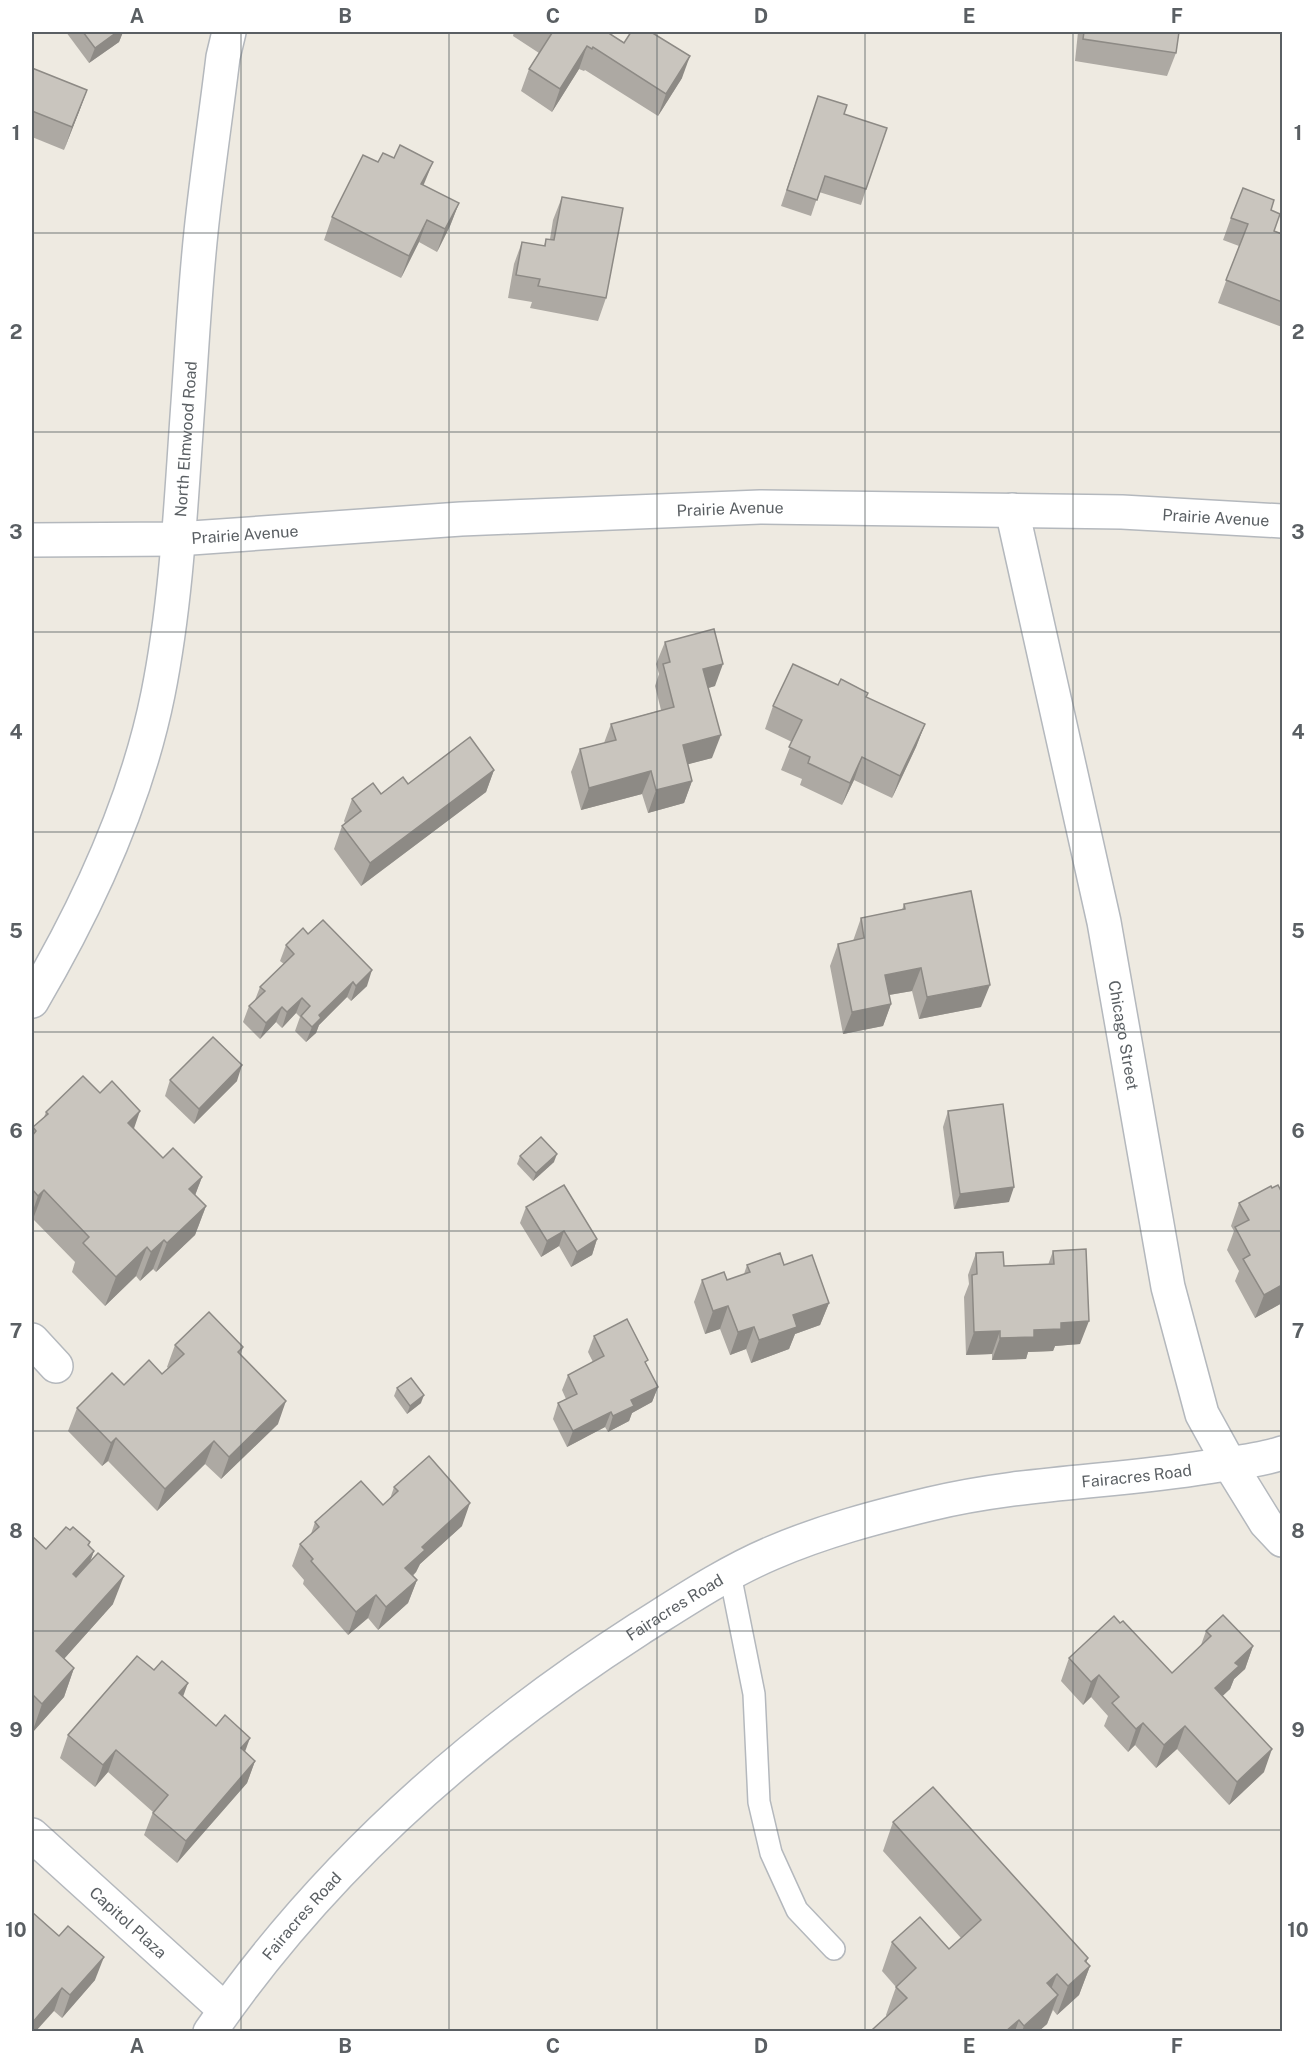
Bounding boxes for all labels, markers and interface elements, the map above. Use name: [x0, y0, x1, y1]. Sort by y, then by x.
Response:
text: A: [130, 4, 144, 28]
text: B: [338, 4, 352, 28]
text: C: [546, 4, 560, 28]
text: D: [754, 4, 768, 28]
text: E: [963, 4, 975, 28]
text: F: [1171, 4, 1183, 28]
text: 1: [12, 121, 20, 145]
text: 1: [1294, 121, 1302, 145]
text: 2: [10, 320, 22, 344]
text: 2: [1292, 320, 1304, 344]
street label: North Elmwood Road: [171, 360, 201, 518]
street label: Prairie Avenue: [676, 498, 784, 520]
street label: Prairie Avenue: [1162, 505, 1270, 530]
text: 3: [9, 520, 23, 544]
text: 3: [1291, 520, 1305, 544]
street label: Prairie Avenue: [191, 521, 299, 548]
text: 4: [9, 720, 23, 744]
text: 4: [1291, 720, 1305, 744]
text: 5: [9, 919, 23, 943]
text: 5: [1291, 919, 1305, 943]
street label: Chicago Street: [1104, 979, 1142, 1092]
text: 6: [9, 1119, 23, 1143]
text: 6: [1291, 1119, 1305, 1143]
text: 7: [10, 1319, 22, 1343]
text: 7: [1292, 1319, 1304, 1343]
street label: Fairacres Road: [1081, 1460, 1193, 1492]
text: 8: [9, 1519, 23, 1543]
text: 8: [1291, 1519, 1305, 1543]
street label: Fairacres Road: [623, 1570, 727, 1645]
text: 9: [9, 1718, 23, 1742]
text: 9: [1291, 1718, 1305, 1742]
street label: Fairacres Road: [258, 1868, 346, 1964]
street label: Capitol Plaza: [85, 1883, 170, 1962]
text: 10: [5, 1918, 27, 1942]
text: 10: [1287, 1918, 1309, 1942]
text: A: [130, 2034, 144, 2058]
text: B: [338, 2034, 352, 2058]
text: C: [546, 2034, 560, 2058]
text: D: [754, 2034, 768, 2058]
text: E: [963, 2034, 975, 2058]
text: F: [1171, 2034, 1183, 2058]

